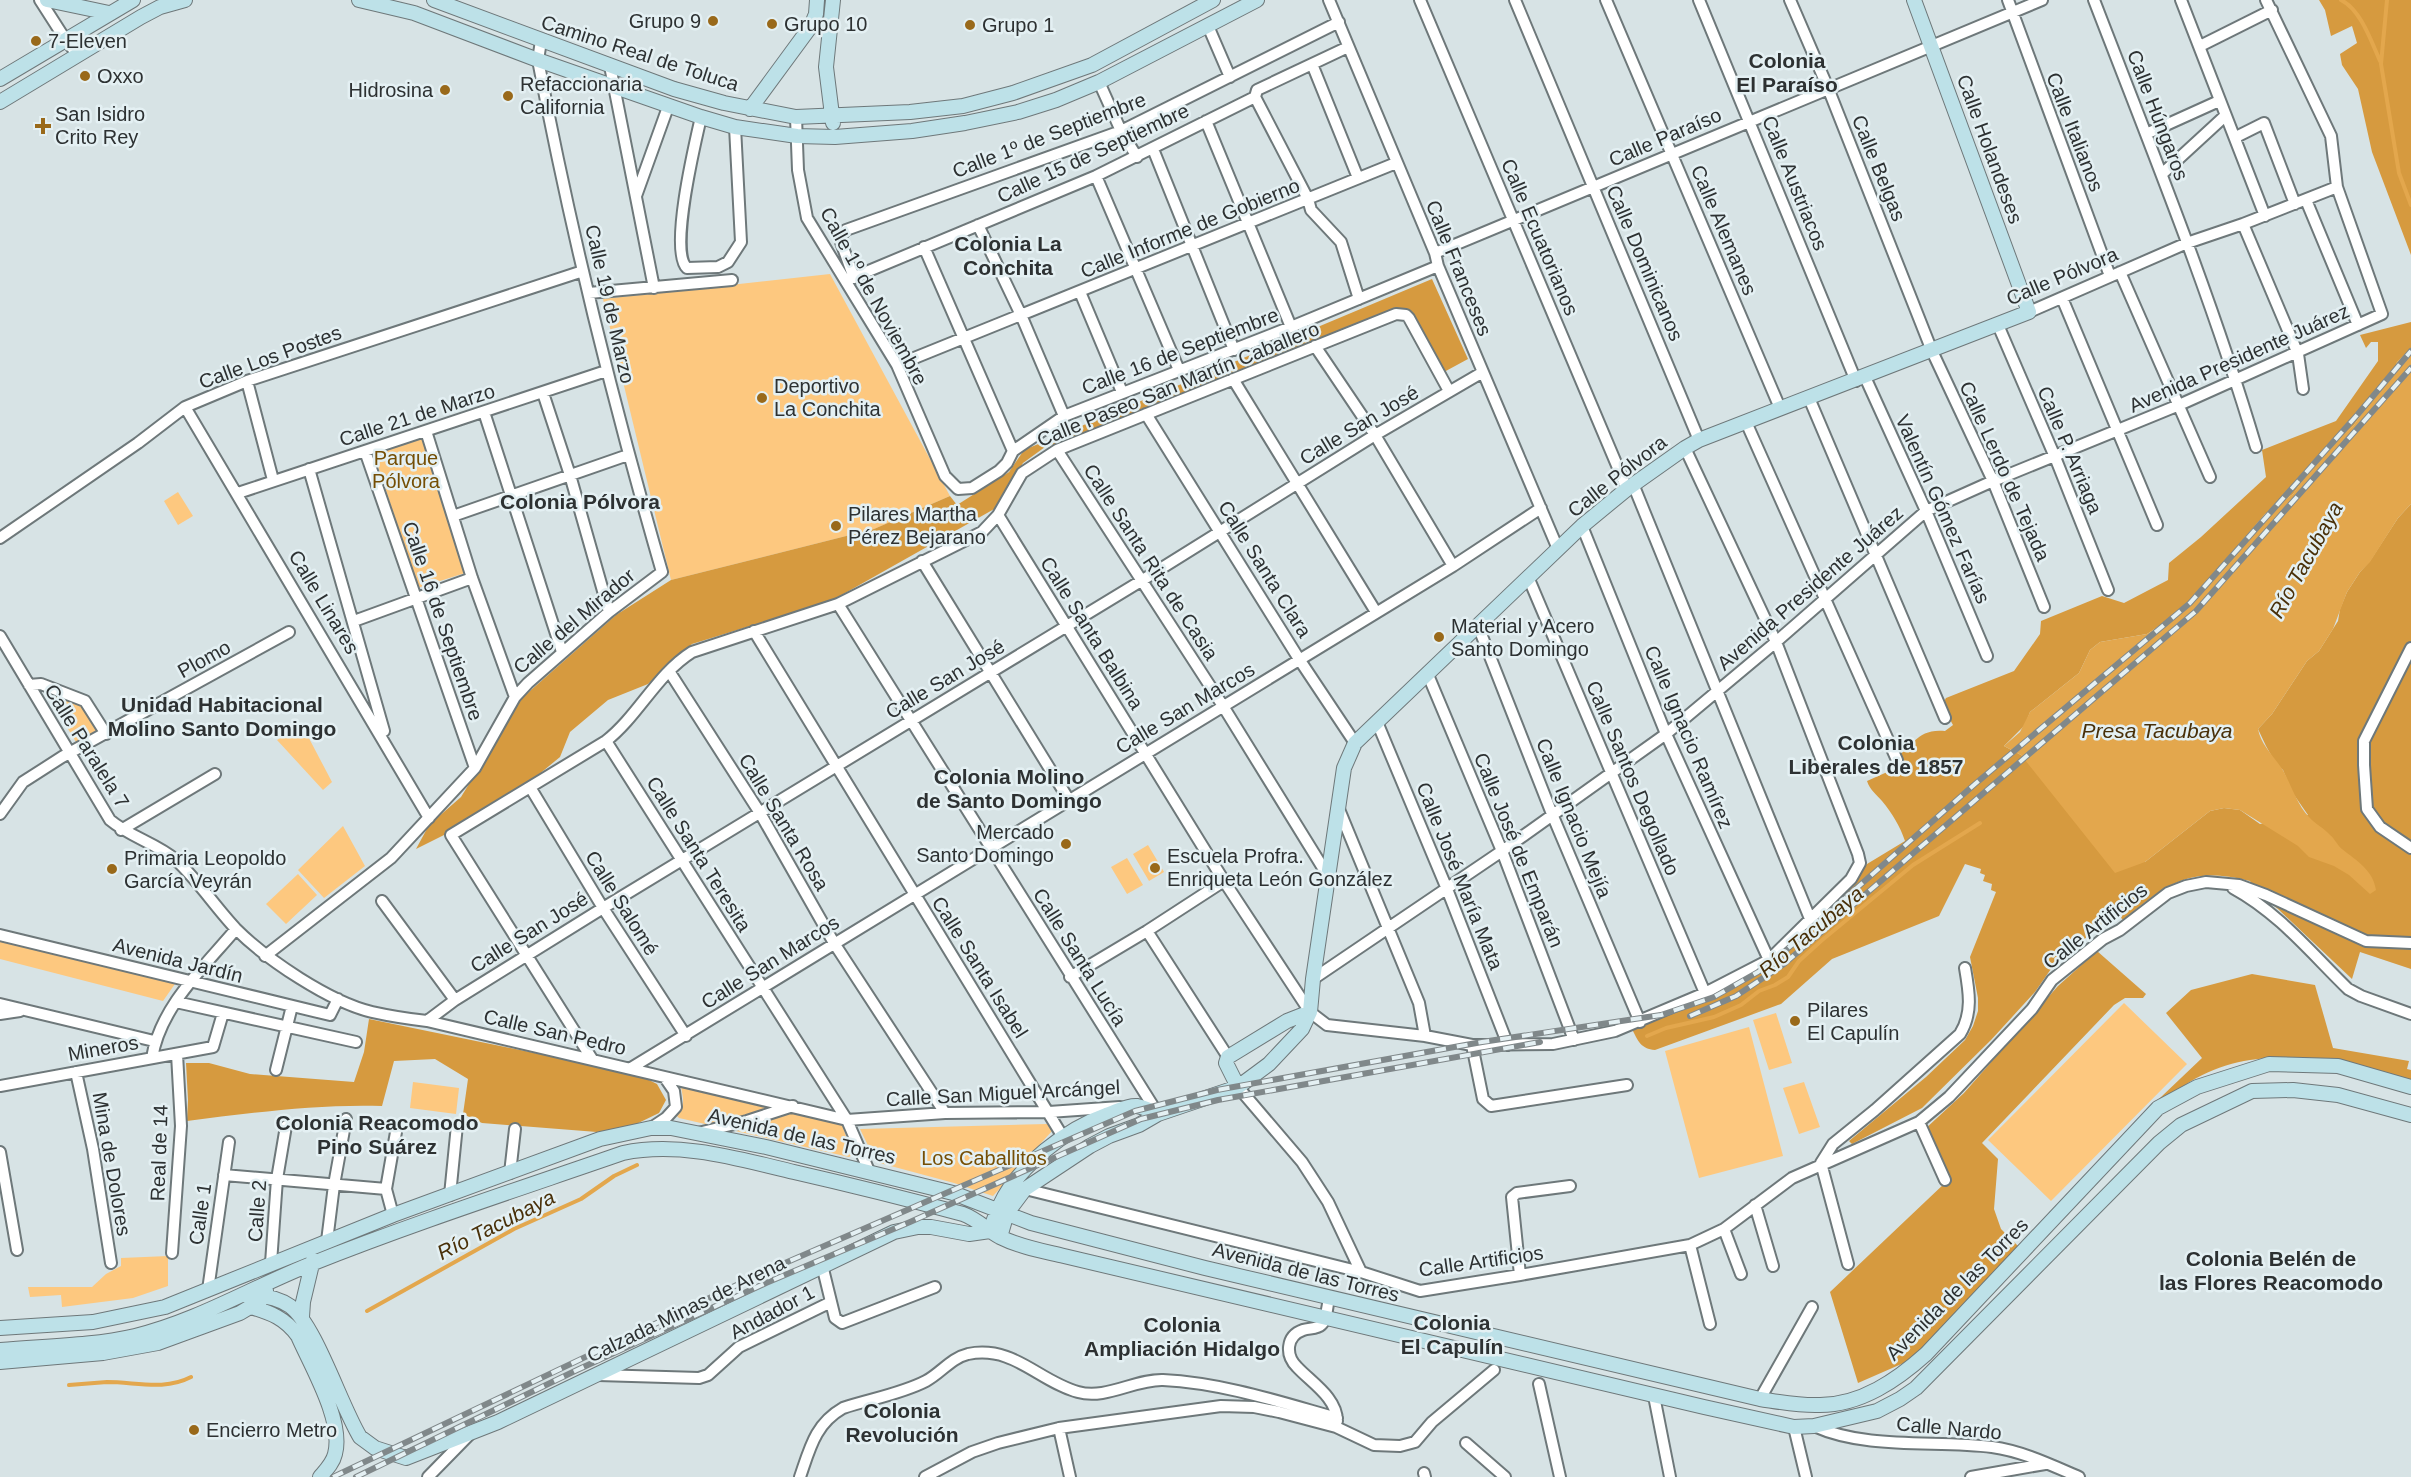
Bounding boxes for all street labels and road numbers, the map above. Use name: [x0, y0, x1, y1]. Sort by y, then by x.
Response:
street label: Camino Real de Toluca: [538, 11, 742, 96]
street label: Calle Húngaros: [2123, 47, 2193, 183]
street label: Calle Italianos: [2042, 69, 2108, 195]
street label: Calle Holandeses: [1953, 72, 2027, 226]
street label: Calle 1º de Septiembre: [949, 88, 1149, 182]
street label: Calle 15 de Septiembre: [994, 99, 1192, 207]
street label: Calle Paraíso: [1605, 103, 1725, 171]
street label: Calle Austriacos: [1758, 112, 1832, 254]
street label: Calle Belgas: [1848, 112, 1910, 224]
street label: Calle Ecuatorianos: [1497, 155, 1583, 319]
street label: Calle Alemanes: [1687, 162, 1761, 298]
street label: Calle Informe de Gobierno: [1077, 174, 1303, 282]
street label: Calle Dominicanos: [1602, 182, 1688, 344]
street label: Calle Franceses: [1422, 197, 1496, 339]
street label: Calle 1º de Noviembre: [816, 203, 932, 389]
street label: Calle 19 de Marzo: [581, 222, 639, 386]
street label: Calle Pólvora: [2003, 242, 2122, 309]
street label: Avenida Presidente Juárez: [2126, 299, 2352, 417]
street label: Calle 16 de Septiembre: [1078, 303, 1282, 399]
street label: Calle Paseo San Martín Caballero: [1034, 317, 1322, 451]
street label: Calle Los Postes: [196, 321, 344, 393]
street label: Calle Lerdo de Tejada: [1955, 378, 2055, 565]
street label: Calle 21 de Marzo: [336, 379, 498, 451]
street label: Calle San José: [1296, 381, 1422, 469]
street label: Calle P. Arriaga: [2033, 383, 2107, 518]
street label: Valentín Gómez Farías: [1891, 411, 1995, 607]
street label: Calle Pólvora: [1563, 430, 1671, 521]
street label: Calle Santa Rita de Casia: [1079, 460, 1223, 665]
street label: Calle Santa Clara: [1214, 497, 1316, 642]
street label: Avenida Presidente Juárez: [1713, 501, 1907, 675]
street label: Calle 16 de Septiembre: [399, 519, 487, 723]
street label: Calle Linares: [285, 546, 363, 658]
street label: Calle Santa Balbina: [1036, 553, 1148, 714]
street label: Calle del Mirador: [509, 564, 639, 678]
street label: Calle San José: [882, 635, 1008, 723]
street label: Plomo: [174, 636, 234, 682]
street label: Calle Ignacio Ramírez: [1640, 642, 1738, 832]
street label: Calle San Marcos: [1112, 658, 1258, 758]
street label: Calle Santos Degollado: [1582, 677, 1684, 879]
street label: Calle Paralela 7: [40, 680, 134, 812]
street label: Calle Ignacio Mejía: [1532, 735, 1616, 902]
street label: Calle Santa Rosa: [734, 750, 834, 895]
street label: Calle José de Emparán: [1470, 750, 1568, 950]
street label: Calle Santa Teresita: [642, 772, 756, 936]
street label: Calle José María Mata: [1412, 779, 1508, 974]
street label: Calle Salomé: [581, 847, 663, 959]
street label: Calle Artificios: [2039, 879, 2151, 973]
street label: Calle Santa Lucía: [1029, 884, 1132, 1031]
street label: Calle San José: [466, 887, 592, 977]
street label: Calle Santa Isabel: [928, 892, 1032, 1042]
street label: Calle San Marcos: [697, 911, 843, 1013]
street label: Avenida Jardín: [111, 933, 245, 987]
street label: Calle San Pedro: [482, 1005, 628, 1059]
street label: Mineros: [66, 1031, 140, 1065]
street label: Calle San Miguel Arcángel: [885, 1076, 1121, 1110]
street label: Mina de Dolores: [89, 1090, 135, 1238]
street label: Real de 14: [146, 1104, 172, 1202]
street label: Avenida de las Torres: [706, 1104, 898, 1168]
street label: Calle 2: [244, 1179, 270, 1243]
street label: Calle 1: [185, 1182, 215, 1246]
street label: Avenida de las Torres: [1881, 1213, 2033, 1365]
street label: Avenida de las Torres: [1210, 1238, 1402, 1306]
street label: Calle Artificios: [1417, 1241, 1545, 1281]
street label: Calzada Minas de Arena: [583, 1251, 790, 1367]
street label: Andador 1: [726, 1281, 818, 1343]
street label: Calle Nardo: [1895, 1412, 2003, 1444]

